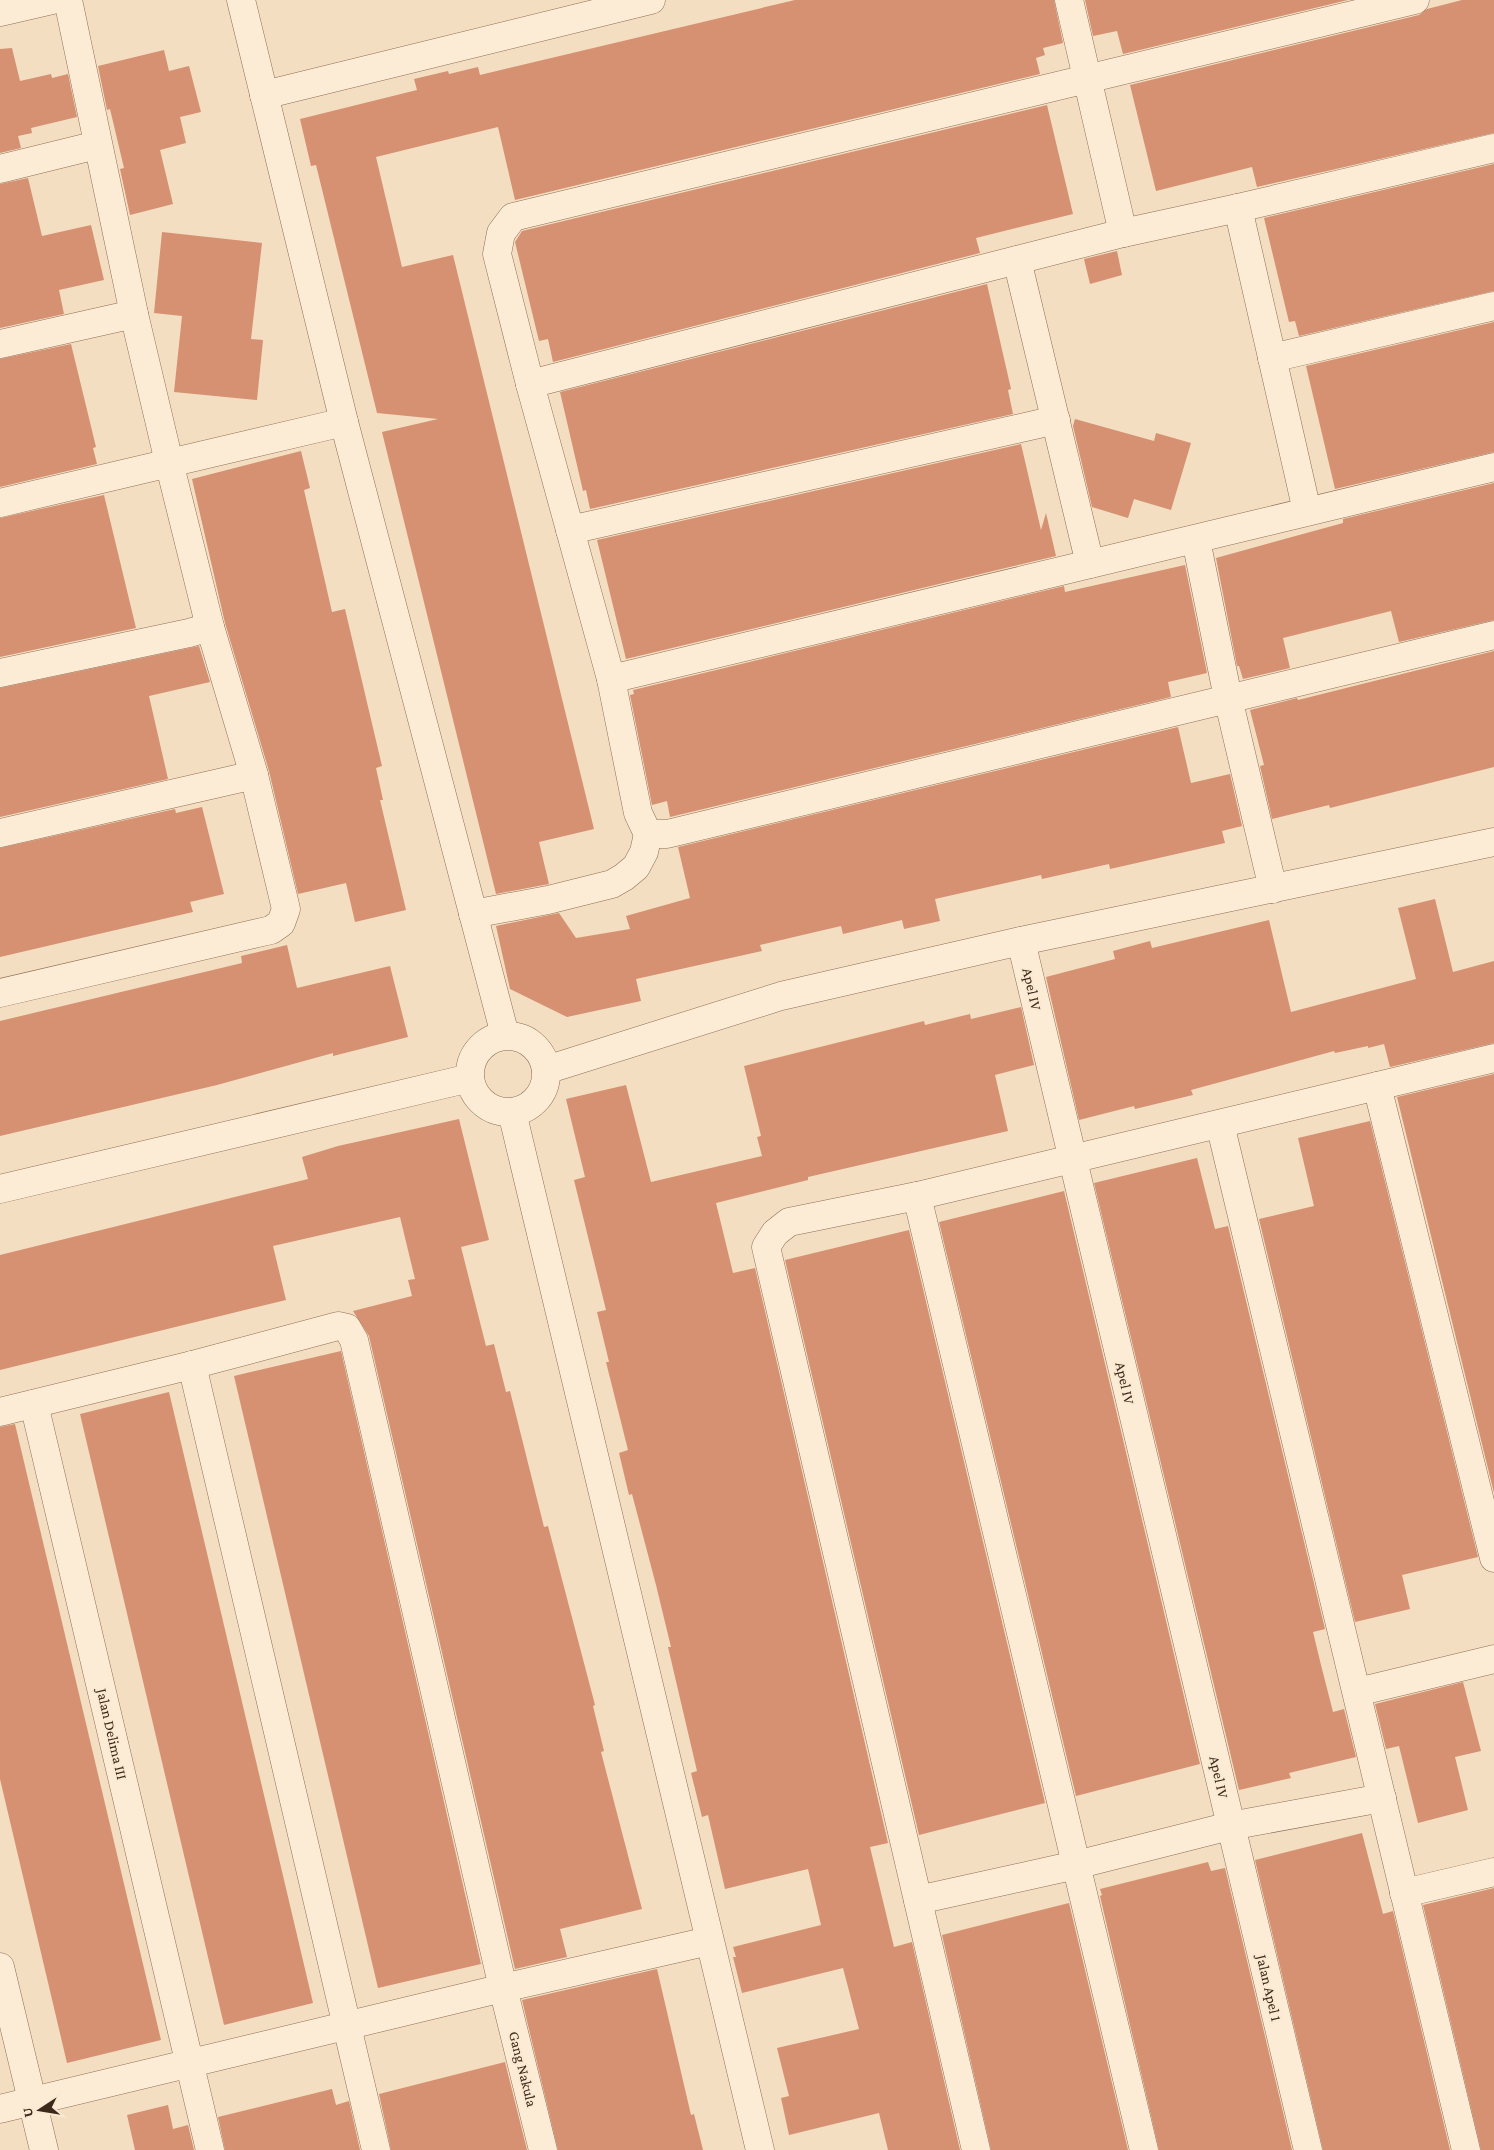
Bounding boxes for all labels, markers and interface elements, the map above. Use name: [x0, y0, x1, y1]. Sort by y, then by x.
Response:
street label: Apel IV: [1018, 966, 1045, 1012]
street label: Apel IV: [1111, 1360, 1138, 1406]
street label: Jalan Delima III: [92, 1685, 130, 1781]
street label: Apel IV: [1205, 1754, 1232, 1800]
street label: Jalan Apel 1: [1252, 1951, 1284, 2023]
street label: Gang Nakula: [505, 2030, 540, 2109]
north arrow: [15, 2085, 65, 2135]
text: U: [18, 2106, 36, 2119]

